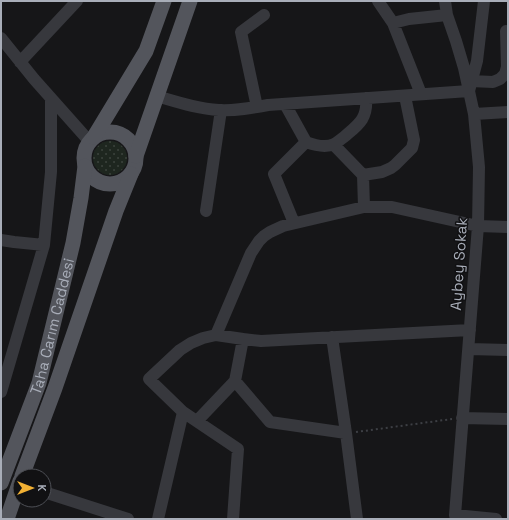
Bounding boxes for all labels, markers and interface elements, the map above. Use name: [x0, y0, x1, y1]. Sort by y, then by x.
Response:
street label: Aybey Sokak: [446, 217, 471, 311]
street label: Taha Carım Caddesi: [25, 256, 78, 397]
north arrow: [12, 468, 52, 508]
text: K: [35, 485, 49, 492]

